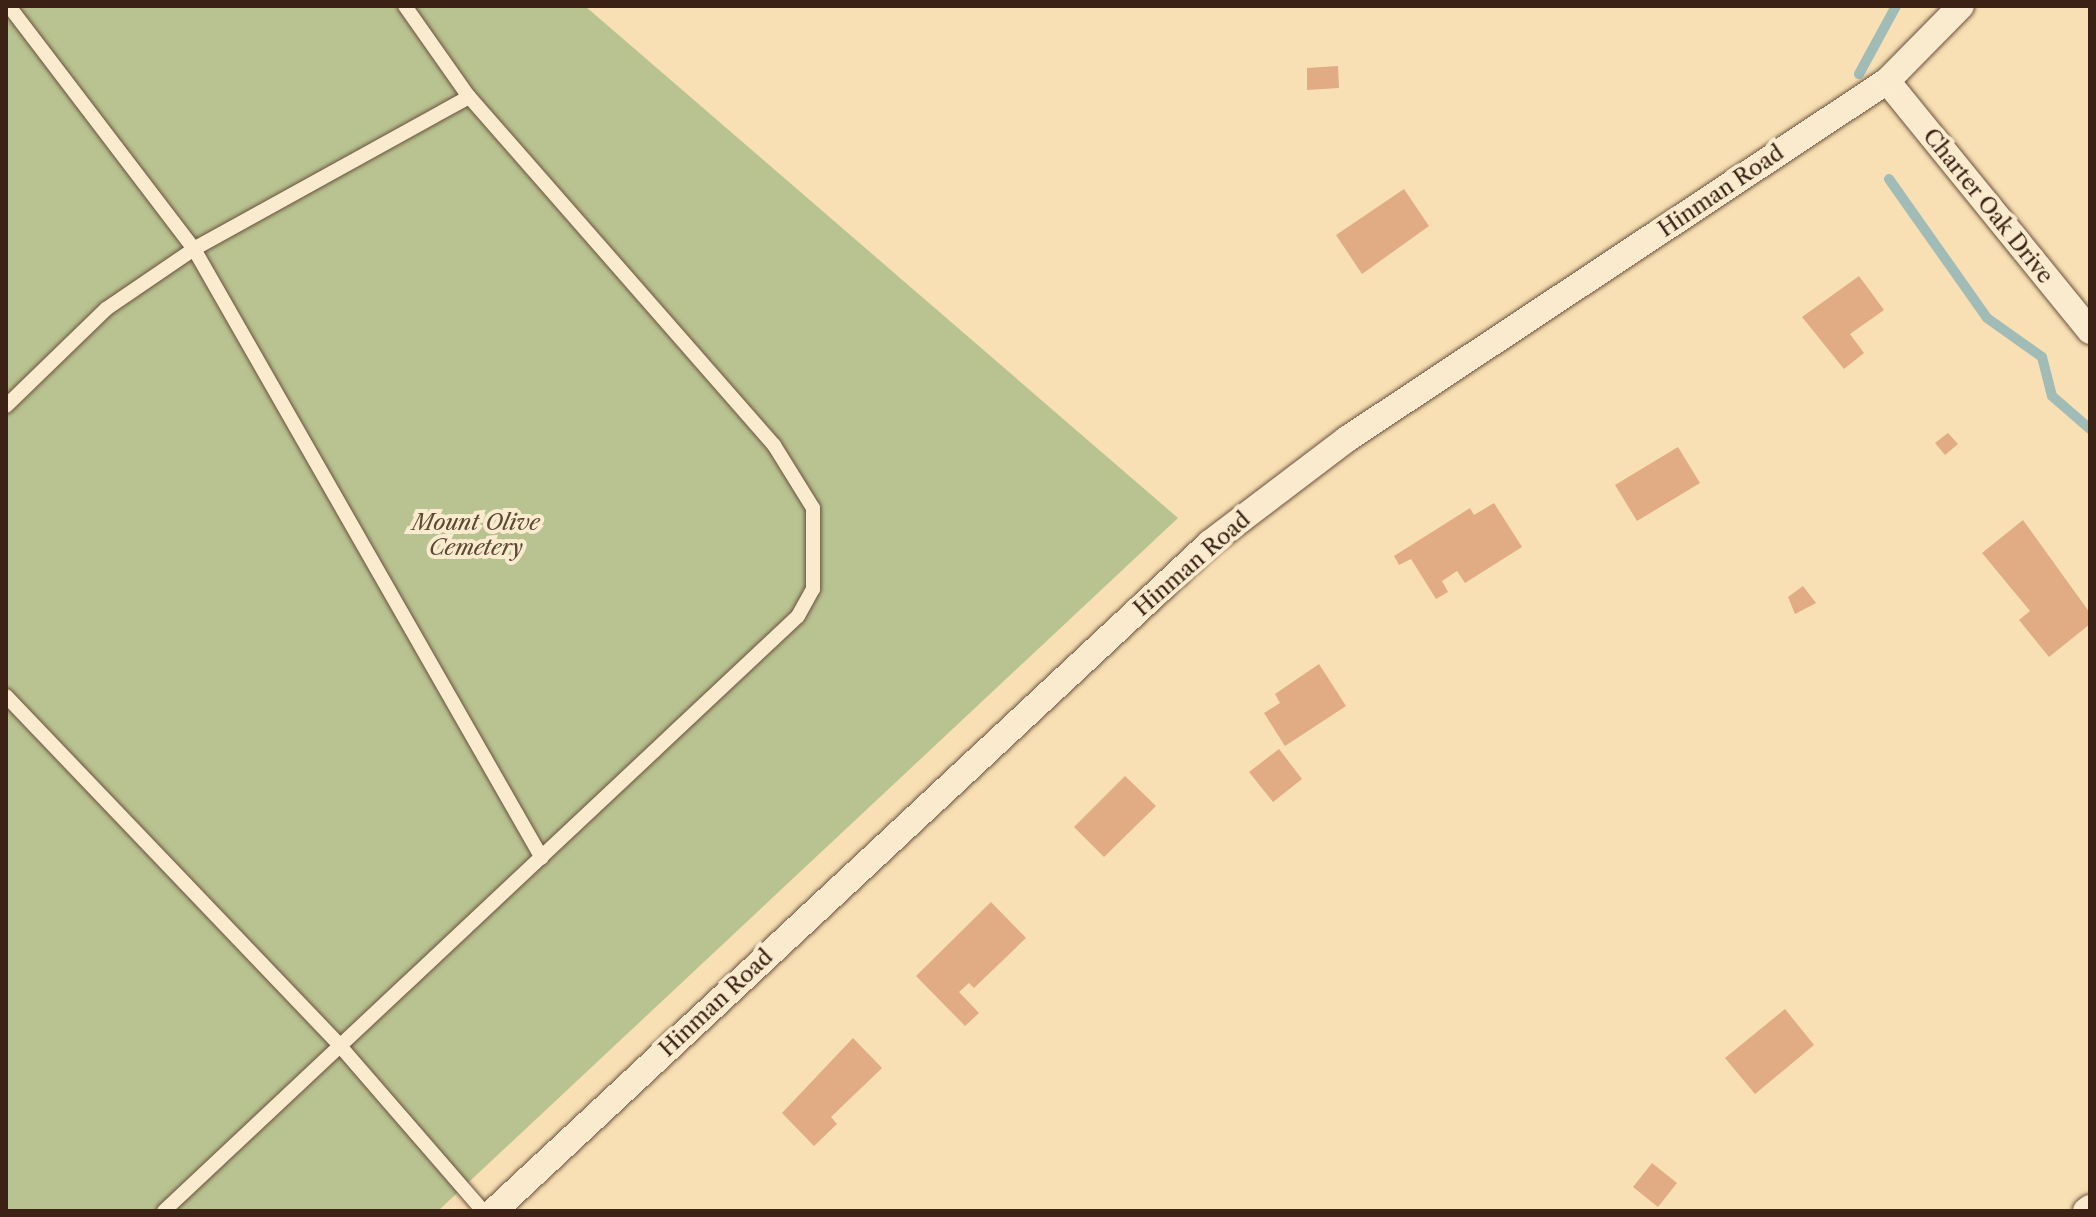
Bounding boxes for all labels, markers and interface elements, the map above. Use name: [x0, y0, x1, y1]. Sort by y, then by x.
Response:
street label: Charter Oak Drive: [1917, 123, 2059, 289]
street label: Hinman Road: [1653, 139, 1789, 243]
street label: Hinman Road: [1128, 506, 1256, 622]
park label: Mount Olive Cemetery: [412, 509, 540, 560]
street label: Hinman Road: [654, 944, 778, 1062]

